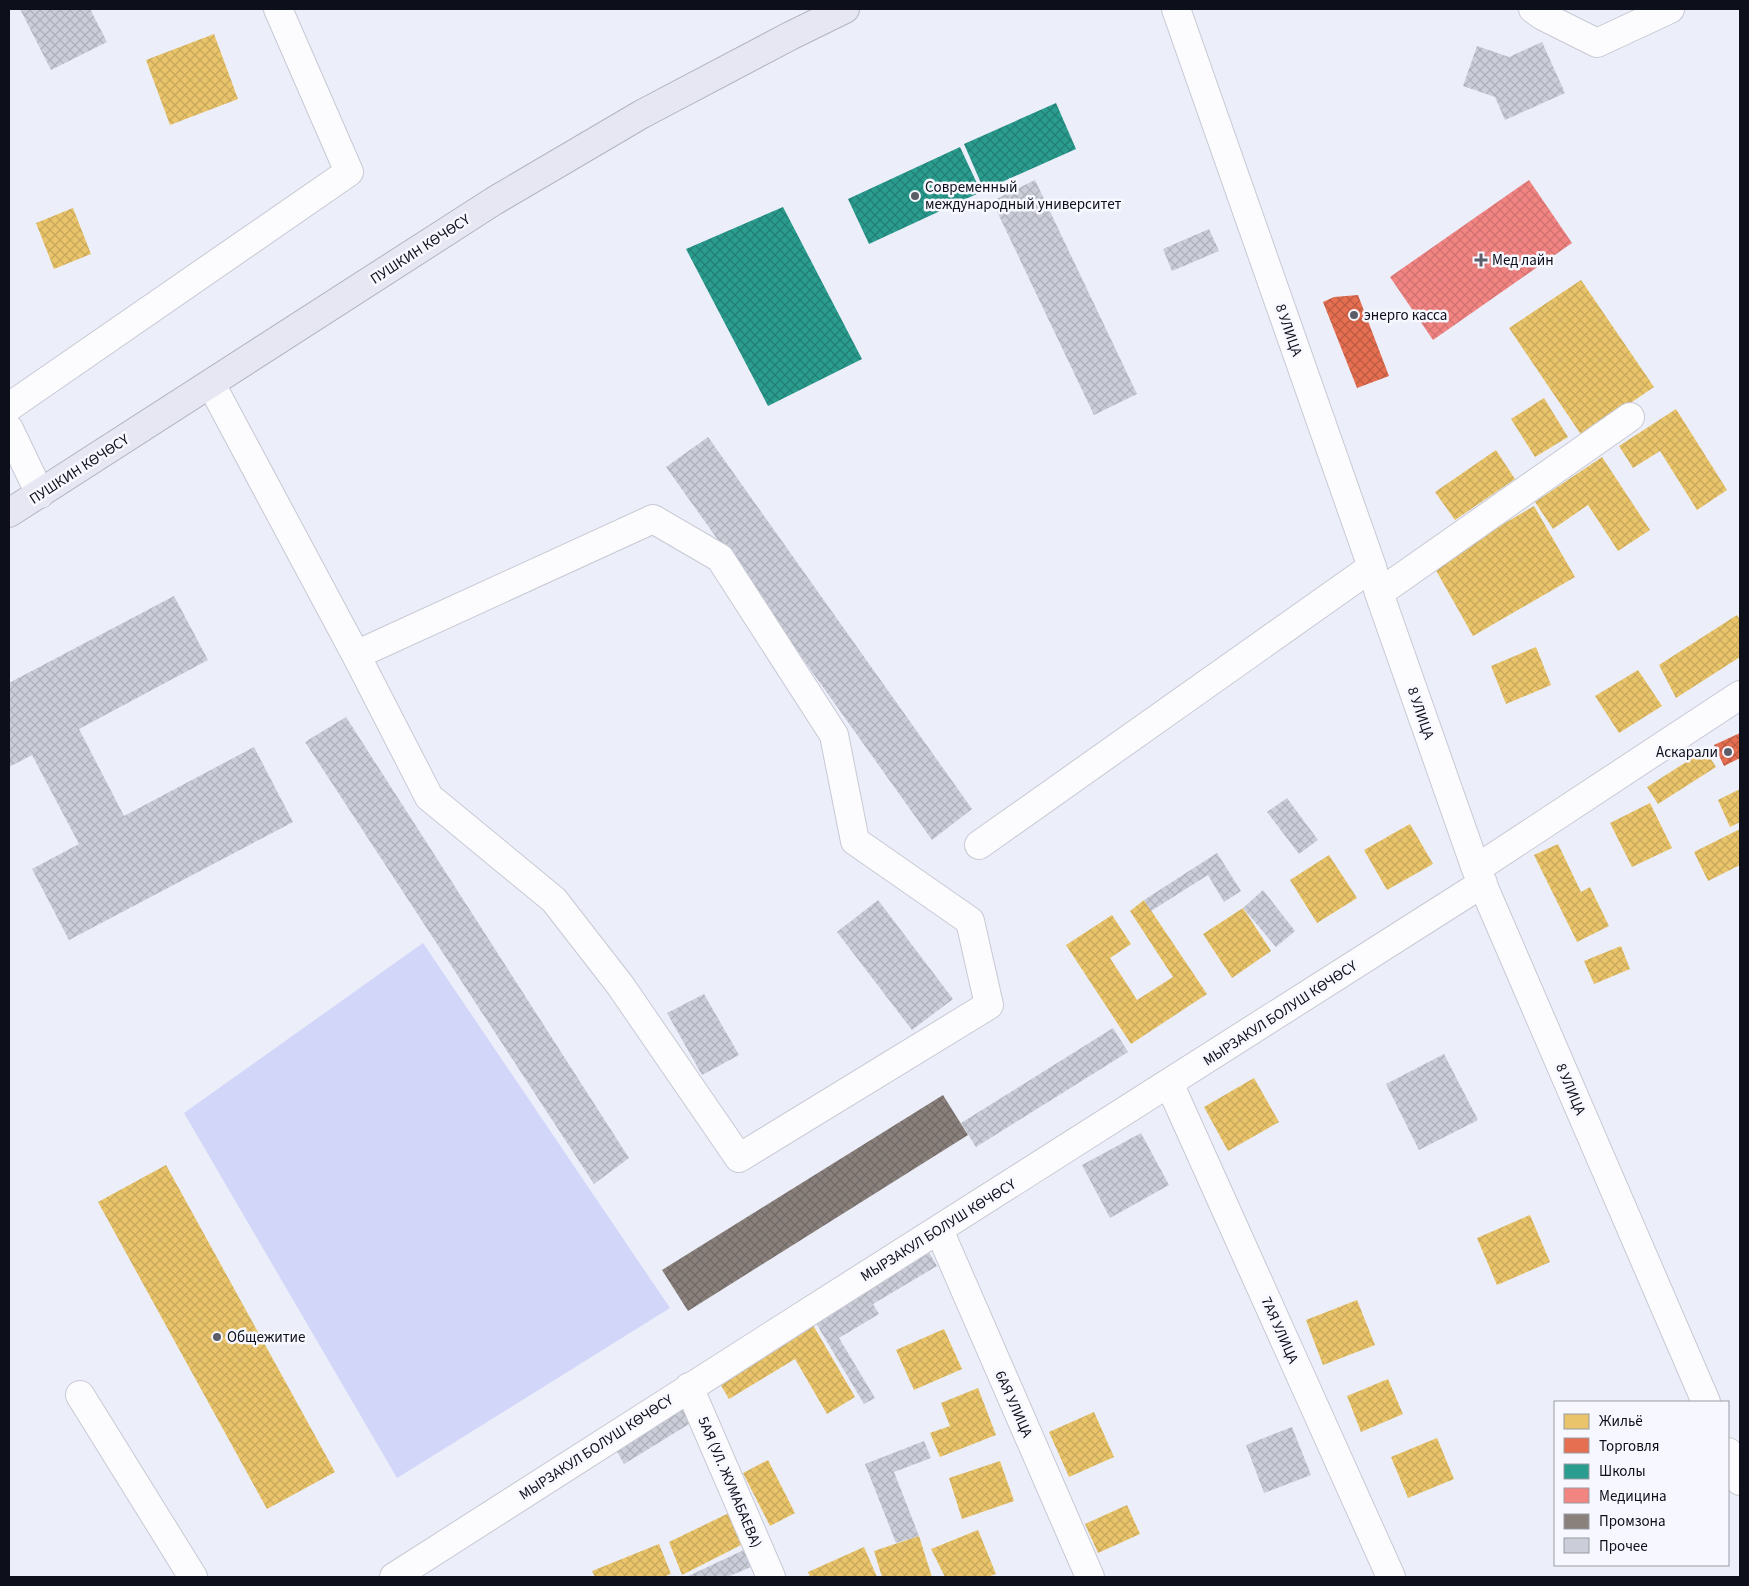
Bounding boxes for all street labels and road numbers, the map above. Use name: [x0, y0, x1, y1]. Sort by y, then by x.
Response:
street label: ПУШКИН КӨЧӨСҮ: [366, 209, 475, 290]
street label: 8 УЛИЦА: [1270, 301, 1308, 360]
street label: ПУШКИН КӨЧӨСҮ: [25, 429, 134, 510]
street label: 8 УЛИЦА: [1402, 684, 1440, 743]
street label: МЫРЗАКУЛ БОЛУШ КӨЧӨСҮ: [1199, 955, 1362, 1071]
street label: 8 УЛИЦА: [1550, 1060, 1591, 1119]
street label: МЫРЗАКУЛ БОЛУШ КӨЧӨСҮ: [857, 1173, 1021, 1287]
street label: 7АЯ УЛИЦА: [1255, 1293, 1304, 1368]
street label: 6АЯ УЛИЦА: [989, 1367, 1038, 1442]
street label: МЫРЗАКУЛ БОЛУШ КӨЧӨСҮ: [515, 1389, 678, 1505]
street label: 5АЯ (УЛ. ЖУМАБАЕВА): [692, 1413, 767, 1551]

